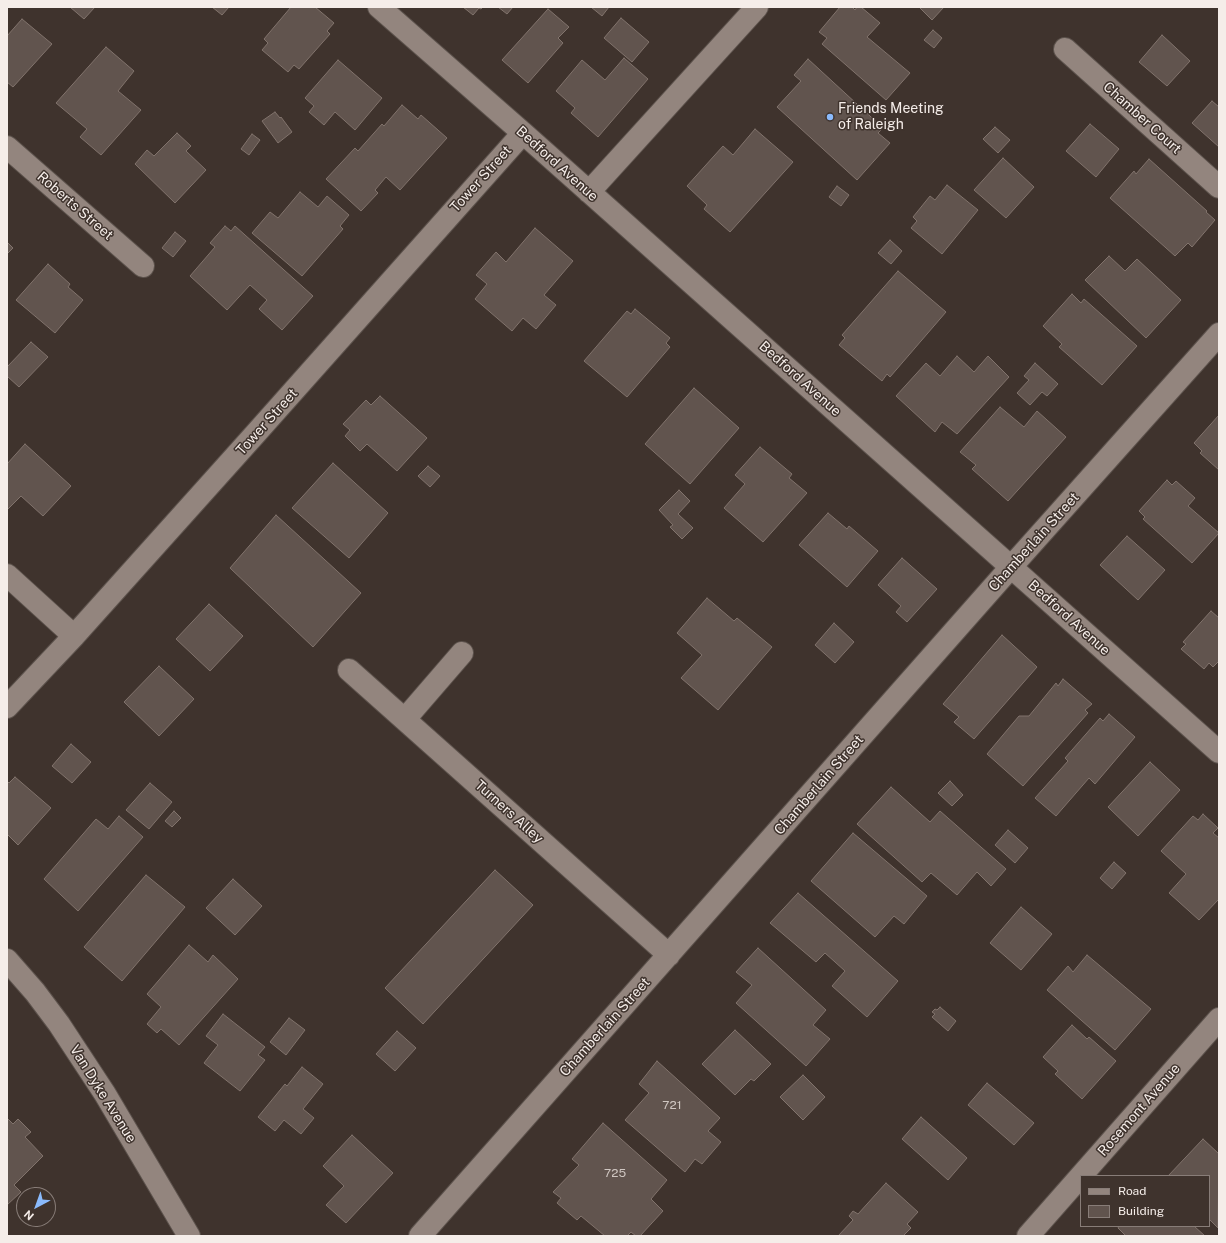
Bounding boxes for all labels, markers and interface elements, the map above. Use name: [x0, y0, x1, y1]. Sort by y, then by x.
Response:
street label: Chamber Court: [1100, 79, 1184, 157]
place label: Friends Meeting of Raleigh: [838, 101, 944, 134]
marker: Friends Meeting of Raleigh: [825, 112, 835, 122]
street label: Bedford Avenue: [513, 123, 601, 205]
street label: Tower Street: [447, 142, 515, 216]
street label: Roberts Street: [33, 168, 117, 244]
street label: Bedford Avenue: [756, 338, 844, 420]
street label: Tower Street: [233, 385, 301, 459]
street label: Chamberlain Street: [985, 489, 1083, 595]
street label: Bedford Avenue: [1025, 577, 1113, 659]
street label: Chamberlain Street: [771, 732, 867, 838]
street label: Turners Alley: [471, 777, 547, 847]
street label: Chamberlain Street: [556, 974, 654, 1080]
street label: Van Dyke Avenue: [66, 1042, 140, 1146]
street label: Rosemont Avenue: [1094, 1060, 1184, 1160]
house number: 721: [662, 1098, 682, 1112]
house number: 725: [604, 1166, 626, 1180]
legend: [1080, 1175, 1210, 1227]
text: Road: [1118, 1184, 1146, 1198]
north arrow: [16, 1187, 56, 1227]
text: Building: [1118, 1204, 1164, 1218]
text: N: [22, 1208, 36, 1223]

